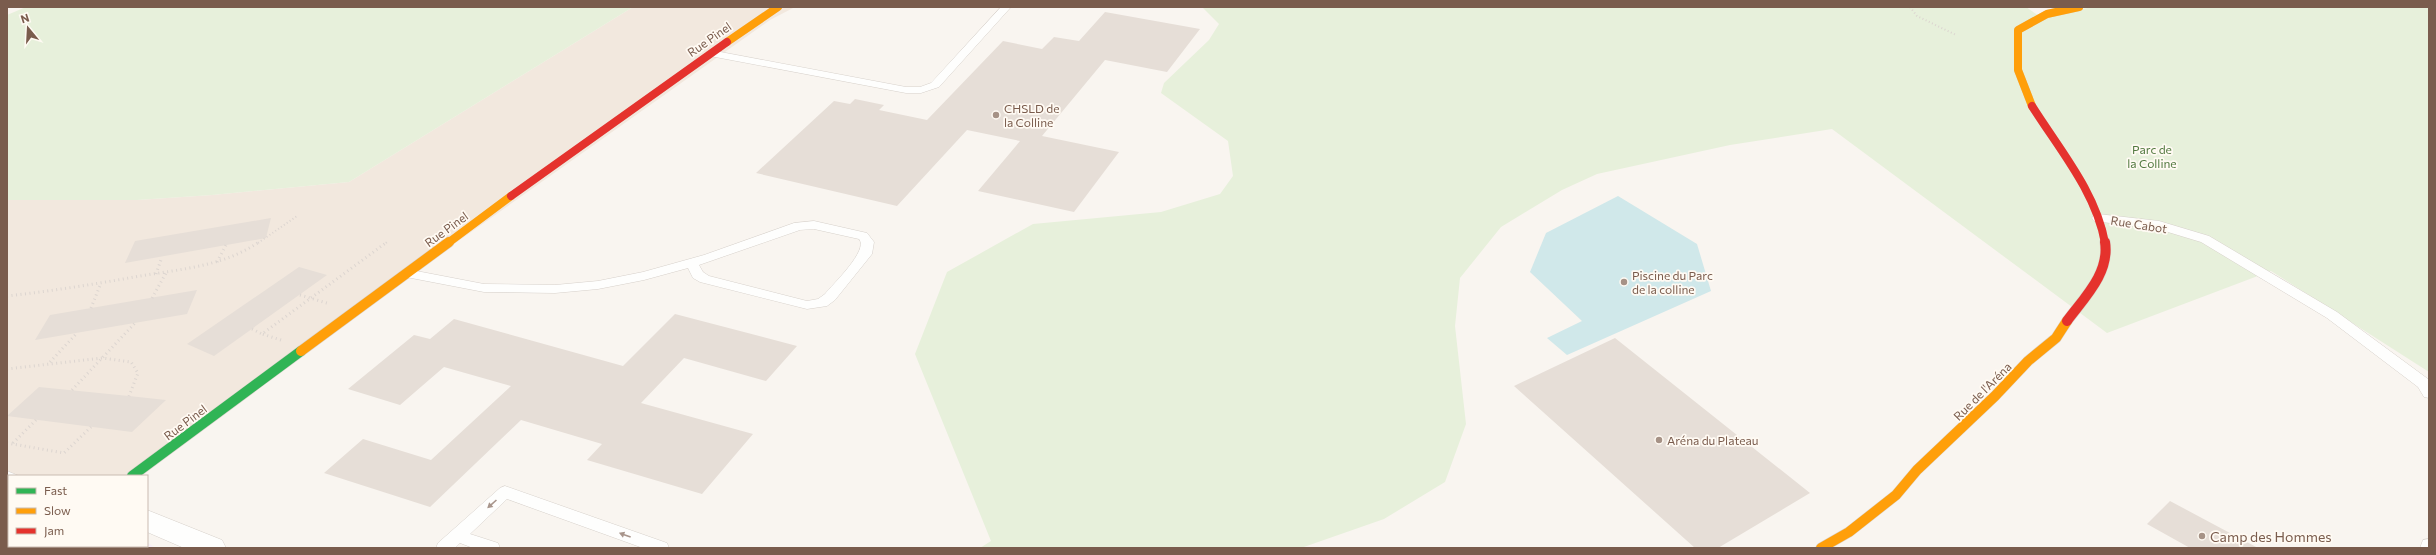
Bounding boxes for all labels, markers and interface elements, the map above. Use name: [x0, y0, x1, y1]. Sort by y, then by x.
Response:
north arrow: [8, 8, 48, 48]
text: N: [19, 11, 31, 25]
street label: Rue Pinel: [684, 19, 734, 59]
place label: CHSLD de la Colline: [1004, 101, 1060, 129]
marker: CHSLD de la Colline: [991, 110, 1001, 120]
park label: Parc de la Colline: [2127, 142, 2177, 170]
street label: Rue Pinel: [422, 209, 470, 249]
street label: Rue Cabot: [2110, 213, 2168, 235]
place label: Piscine du Parc de la colline: [1632, 268, 1713, 296]
marker: Piscine du Parc de la colline: [1619, 277, 1629, 287]
street label: Rue de l'Aréna: [1950, 359, 2014, 423]
street label: Rue Pinel: [161, 401, 209, 443]
place label: Aréna du Plateau: [1667, 433, 1759, 447]
marker: Aréna du Plateau: [1654, 435, 1664, 445]
legend: [8, 475, 148, 547]
text: Fast: [44, 483, 67, 497]
one-way arrow: [488, 499, 497, 508]
text: Slow: [44, 503, 71, 517]
text: Jam: [44, 523, 64, 538]
place label: Camp des Hommes: [2210, 528, 2332, 545]
one-way arrow: [618, 531, 630, 537]
marker: Camp des Hommes: [2197, 531, 2207, 541]

